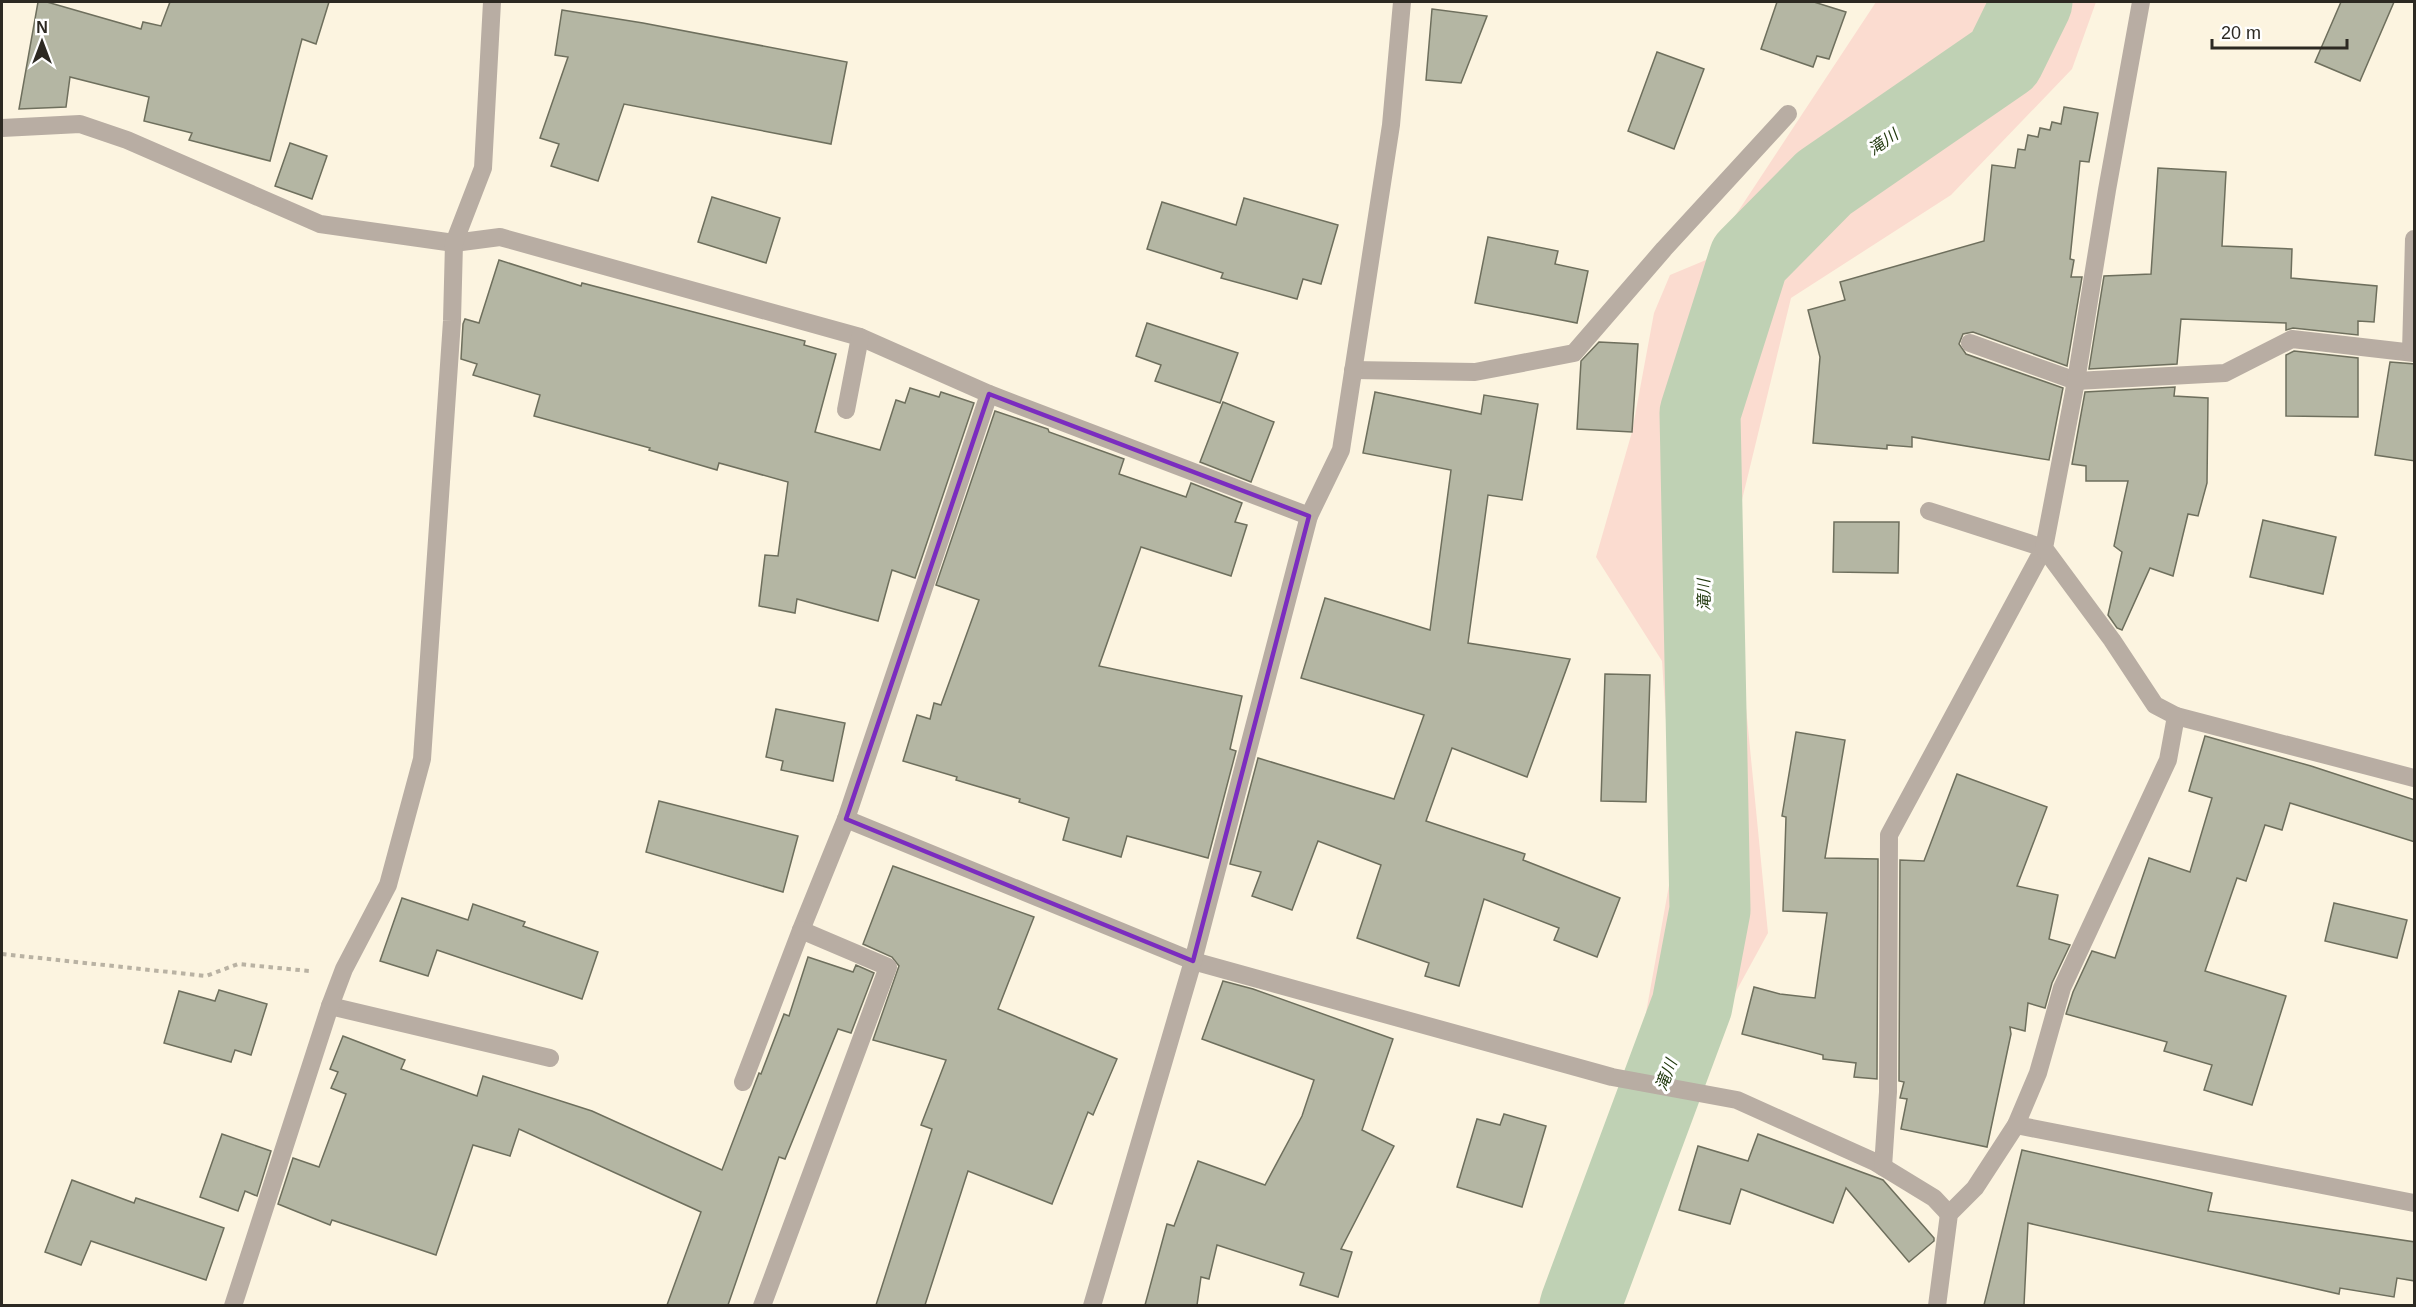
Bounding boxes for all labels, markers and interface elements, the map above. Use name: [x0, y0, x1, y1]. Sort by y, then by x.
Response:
north arrow: [12, 12, 72, 72]
scale bar: [2212, 12, 2347, 50]
text: N: [36, 19, 48, 36]
text: 20 m: [2221, 23, 2261, 43]
water label: 滝川: [1865, 125, 1903, 158]
water label: 滝川: [1695, 577, 1713, 611]
water label: 滝川: [1652, 1055, 1680, 1093]

